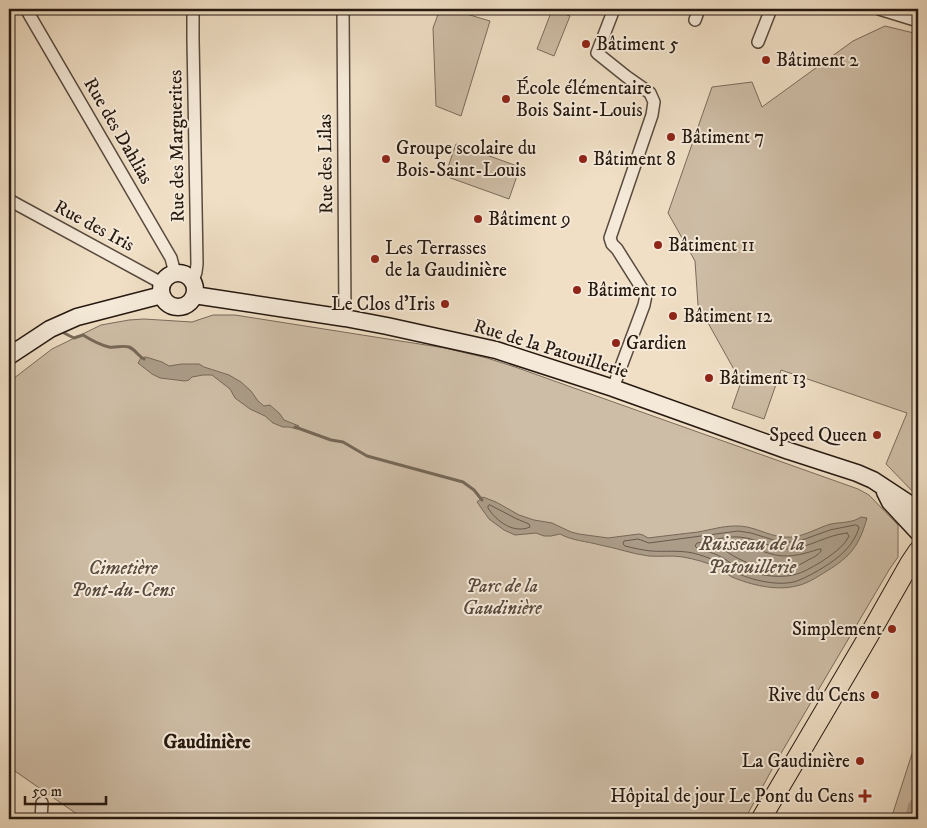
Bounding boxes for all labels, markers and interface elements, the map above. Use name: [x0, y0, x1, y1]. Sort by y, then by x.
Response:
place label: Bâtiment 5: [596, 33, 679, 56]
marker: Bâtiment 5: [580, 38, 592, 50]
place label: Bâtiment 2: [776, 49, 859, 72]
marker: Bâtiment 2: [760, 54, 772, 66]
street label: Rue des Marguerites: [164, 70, 190, 222]
street label: Rue des Dahlias: [78, 74, 158, 188]
place label: École élémentaire Bois Saint-Louis: [516, 76, 652, 122]
marker: École élémentaire Bois Saint-Louis: [500, 93, 512, 105]
street label: Rue des Lilas: [314, 114, 338, 214]
place label: Bâtiment 7: [681, 126, 764, 149]
marker: Bâtiment 7: [665, 131, 677, 143]
place label: Groupe scolaire du Bois-Saint-Louis: [396, 137, 536, 182]
place label: Bâtiment 8: [593, 148, 676, 171]
marker: Groupe scolaire du Bois-Saint-Louis: [380, 153, 392, 165]
marker: Bâtiment 8: [577, 153, 589, 165]
street label: Rue des Iris: [50, 195, 138, 257]
place label: Bâtiment 9: [488, 208, 571, 231]
marker: Bâtiment 9: [472, 213, 484, 225]
place label: Bâtiment 11: [668, 234, 755, 257]
place label: Les Terrasses de la Gaudinière: [385, 237, 507, 282]
marker: Bâtiment 11: [652, 239, 664, 251]
marker: Les Terrasses de la Gaudinière: [369, 253, 381, 265]
place label: Bâtiment 10: [587, 279, 677, 302]
marker: Bâtiment 10: [571, 284, 583, 296]
place label: Le Clos d'Iris: [331, 293, 435, 316]
marker: Le Clos d'Iris: [439, 298, 451, 310]
place label: Bâtiment 12: [683, 305, 773, 328]
marker: Bâtiment 12: [667, 310, 679, 322]
street label: Rue de la Patouillerie: [471, 315, 631, 384]
place label: Gardien: [626, 332, 687, 355]
marker: Gardien: [610, 337, 622, 349]
place label: Bâtiment 13: [719, 367, 806, 390]
marker: Bâtiment 13: [703, 372, 715, 384]
place label: Speed Queen: [769, 424, 867, 447]
marker: Speed Queen: [871, 429, 883, 441]
water label: Ruisseau de la Patouillerie: [698, 532, 805, 580]
park label: Cimetière Pont-du-Cens: [71, 557, 176, 602]
park label: Parc de la Gaudinière: [462, 575, 542, 620]
place label: Simplement: [792, 618, 882, 641]
marker: Simplement: [886, 623, 898, 635]
place label: Rive du Cens: [768, 684, 865, 707]
marker: Rive du Cens: [869, 689, 881, 701]
district label: Gaudinière: [164, 730, 251, 755]
place label: La Gaudinière: [742, 750, 850, 773]
marker: La Gaudinière: [854, 755, 866, 767]
scale bar: [25, 773, 106, 805]
text: 50 m: [32, 782, 62, 801]
place label: Hôpital de jour Le Pont du Cens: [610, 785, 854, 808]
marker: Hôpital de jour Le Pont du Cens: [858, 789, 872, 803]

